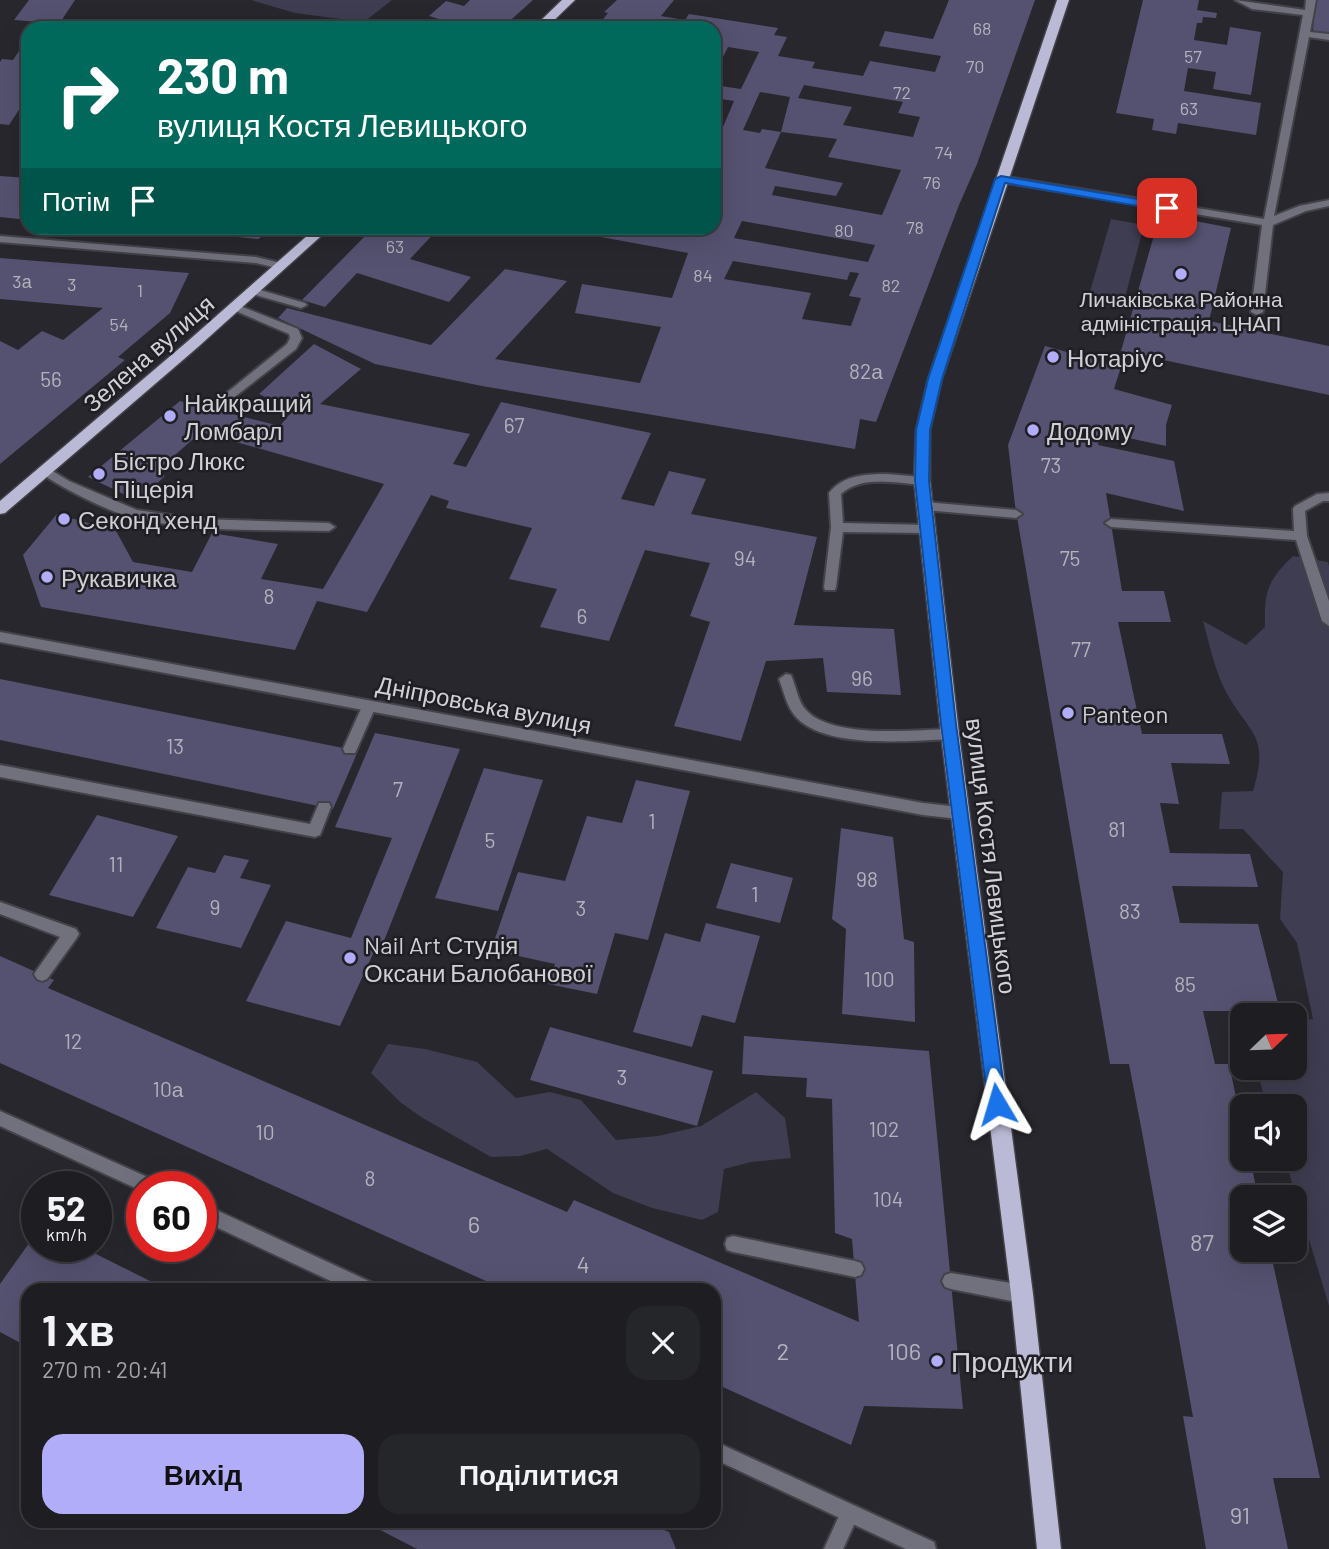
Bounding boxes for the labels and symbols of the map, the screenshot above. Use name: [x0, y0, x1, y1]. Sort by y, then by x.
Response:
house number: 68: [973, 17, 991, 39]
house number: 57: [1184, 45, 1202, 67]
house number: 70: [966, 55, 984, 77]
house number: 72: [893, 81, 911, 103]
house number: 63: [1180, 97, 1198, 119]
house number: 74: [935, 141, 953, 163]
house number: 76: [923, 171, 941, 193]
pin: [1137, 178, 1197, 238]
house number: 78: [906, 216, 924, 238]
house number: 80: [834, 219, 854, 241]
house number: 63: [386, 235, 404, 257]
house number: 84: [693, 264, 713, 286]
marker: Личаківська Районна адміністрація. ЦНАП: [1173, 266, 1189, 282]
house number: 3а: [12, 270, 33, 292]
house number: 3: [67, 273, 77, 295]
house number: 82: [881, 274, 901, 296]
house number: 1: [137, 279, 143, 301]
place label: Личаківська Районна адміністрація. ЦНАП: [1079, 286, 1283, 335]
street label: Зелена вулиця: [77, 288, 219, 418]
house number: 54: [109, 313, 129, 335]
place label: Нотаріус: [1067, 343, 1164, 372]
marker: Нотаріус: [1045, 349, 1061, 365]
house number: 82а: [849, 358, 883, 383]
house number: 56: [40, 366, 62, 391]
place label: Найкращий Ломбарл: [184, 388, 312, 445]
marker: Найкращий Ломбарл: [162, 408, 178, 424]
house number: 67: [504, 412, 524, 437]
place label: Додому: [1047, 416, 1132, 445]
marker: Додому: [1025, 422, 1041, 438]
place label: Бістро Люкс Піцерія: [113, 446, 245, 503]
house number: 73: [1041, 452, 1061, 477]
marker: Бістро Люкс Піцерія: [91, 466, 107, 482]
place label: Секонд хенд: [78, 505, 217, 534]
marker: Секонд хенд: [56, 511, 72, 527]
house number: 94: [734, 545, 756, 570]
house number: 75: [1060, 545, 1080, 570]
place label: Рукавичка: [61, 563, 177, 592]
marker: Рукавичка: [39, 569, 55, 585]
house number: 8: [264, 583, 274, 608]
house number: 6: [577, 603, 587, 628]
house number: 77: [1071, 636, 1091, 661]
house number: 96: [851, 665, 873, 690]
street label: Дніпровська вулиця: [374, 669, 594, 739]
place label: Panteon: [1082, 699, 1169, 728]
marker: Panteon: [1060, 705, 1076, 721]
street label: вулиця Костя Левицького: [961, 716, 1023, 996]
house number: 13: [166, 733, 184, 758]
house number: 7: [393, 776, 403, 801]
house number: 1: [648, 808, 656, 833]
house number: 81: [1108, 816, 1126, 841]
house number: 5: [485, 827, 495, 852]
house number: 11: [109, 851, 123, 876]
house number: 98: [856, 866, 878, 891]
house number: 1: [751, 881, 759, 906]
house number: 9: [210, 894, 220, 919]
house number: 3: [576, 895, 586, 920]
house number: 83: [1119, 898, 1141, 923]
place label: Nail Art Студія Оксани Балобанової: [364, 930, 593, 987]
marker: Nail Art Студія Оксани Балобанової: [342, 950, 358, 966]
house number: 100: [863, 966, 895, 991]
house number: 85: [1174, 971, 1196, 996]
north arrow: [1230, 1003, 1307, 1080]
house number: 12: [64, 1028, 82, 1053]
house number: 3: [617, 1064, 627, 1089]
position arrow: [960, 1067, 1034, 1141]
house number: 10а: [153, 1076, 184, 1101]
house number: 102: [869, 1116, 899, 1141]
house number: 10: [255, 1119, 275, 1144]
house number: 8: [365, 1165, 375, 1190]
speed limit sign: 60: [126, 1171, 217, 1262]
house number: 104: [873, 1186, 903, 1211]
house number: 6: [468, 1209, 480, 1238]
house number: 87: [1190, 1227, 1214, 1256]
house number: 4: [576, 1249, 590, 1278]
house number: 2: [777, 1336, 789, 1365]
house number: 106: [887, 1336, 921, 1365]
place label: Продукти: [951, 1344, 1073, 1378]
marker: Продукти: [929, 1353, 945, 1369]
house number: 91: [1230, 1500, 1250, 1529]

